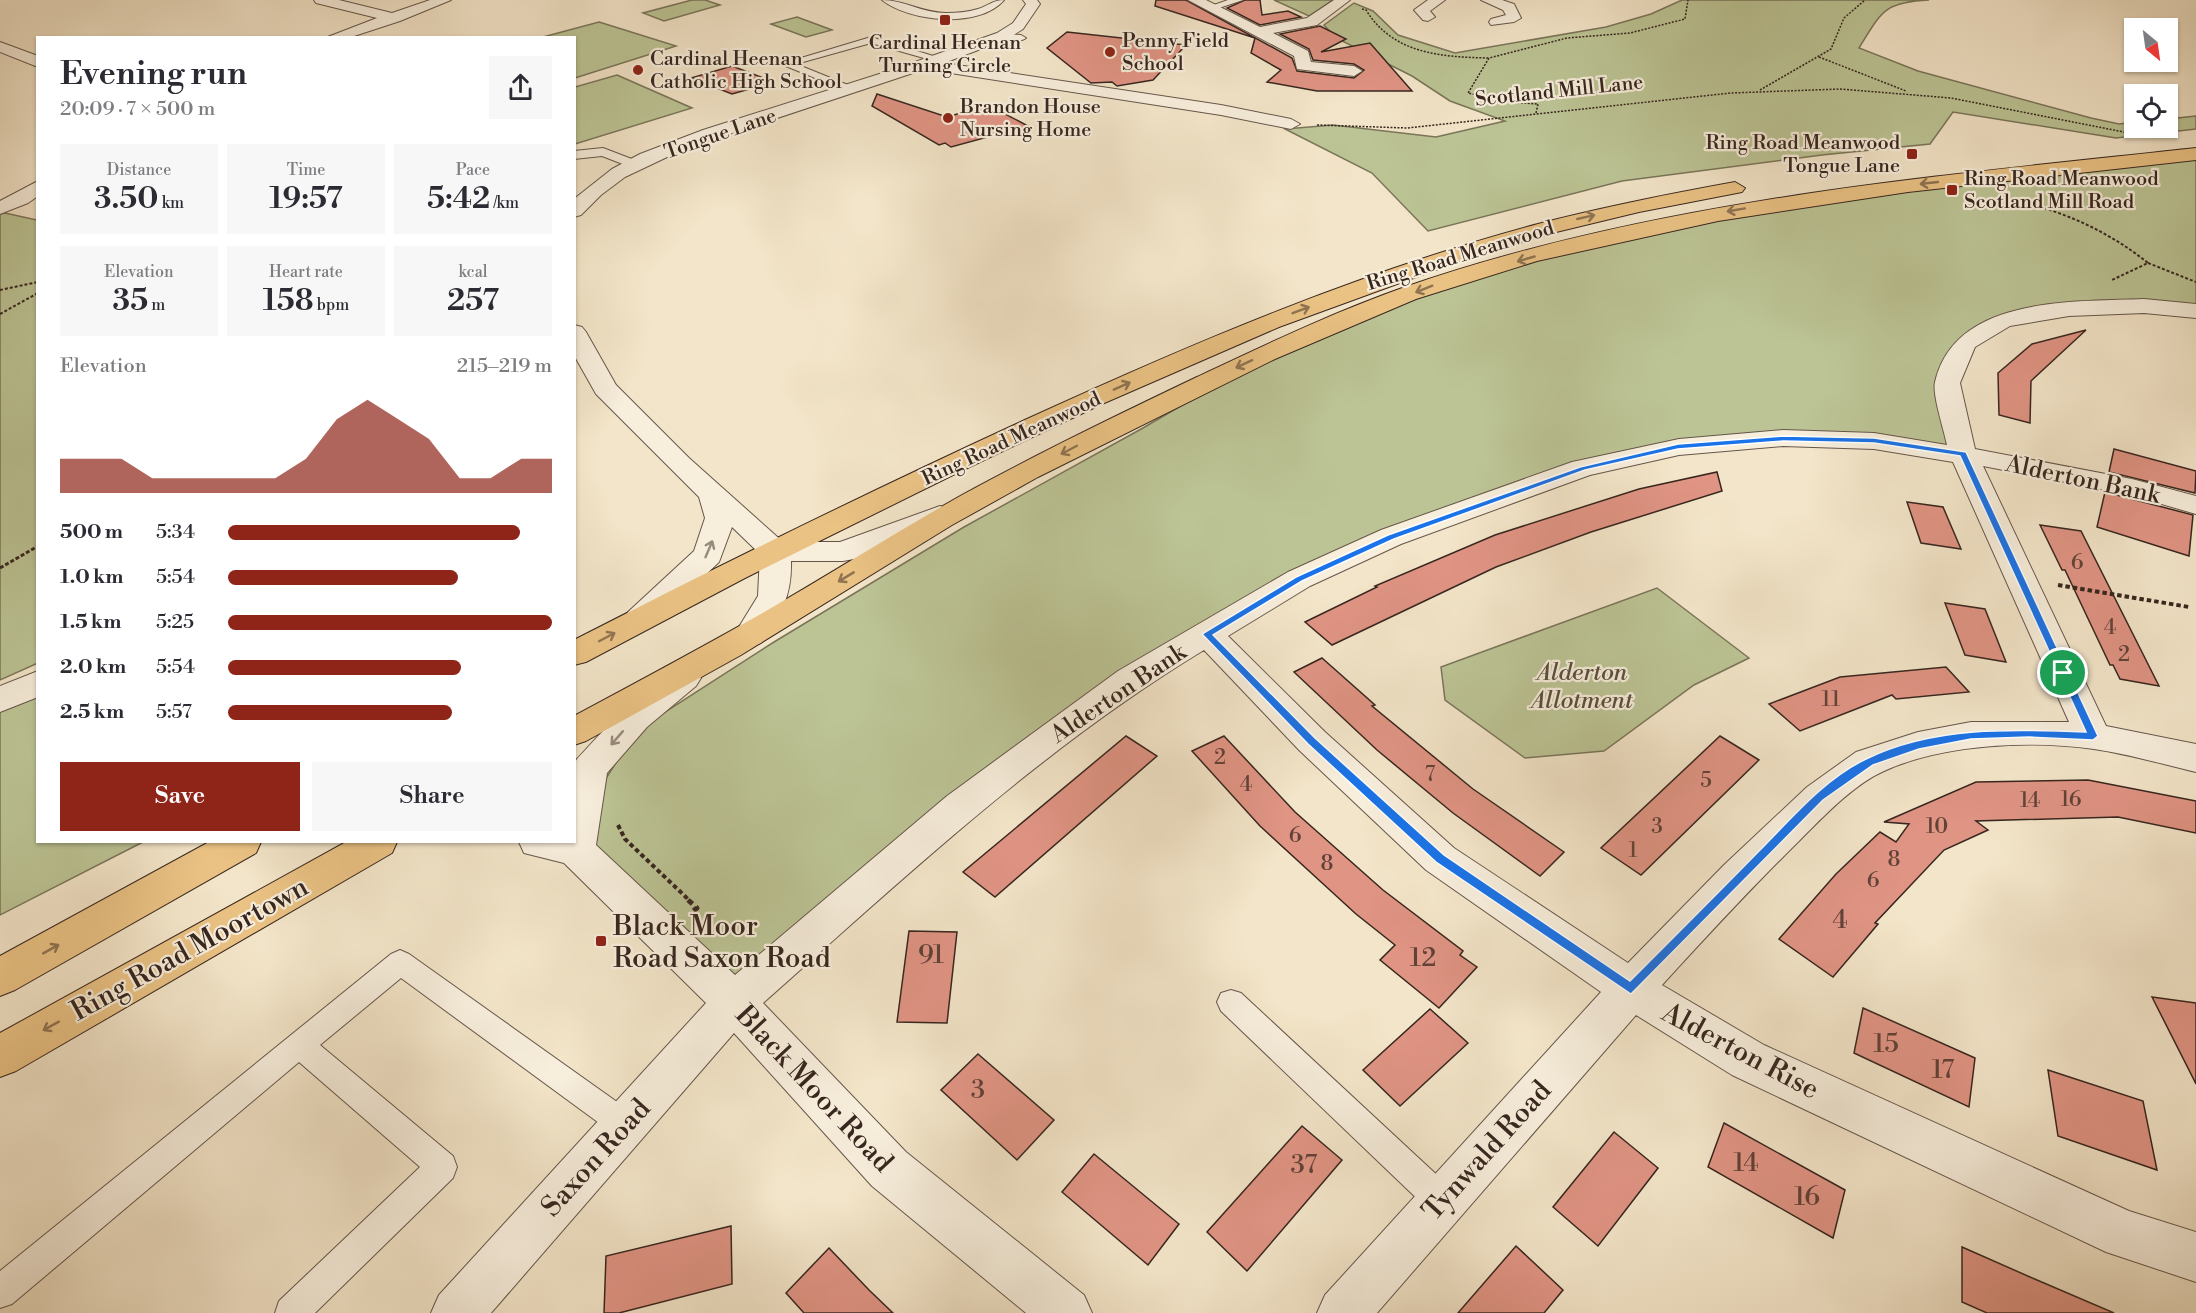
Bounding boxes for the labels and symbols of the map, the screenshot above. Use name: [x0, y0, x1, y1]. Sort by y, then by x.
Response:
marker: Cardinal Heenan Turning Circle: [938, 13, 952, 27]
north arrow: [2124, 18, 2178, 72]
place label: Penny Field School: [1122, 29, 1230, 77]
place label: Cardinal Heenan Turning Circle: [869, 31, 1021, 79]
marker: Penny Field School: [1103, 45, 1117, 59]
place label: Cardinal Heenan Catholic High School: [650, 47, 842, 95]
marker: Cardinal Heenan Catholic High School: [631, 63, 645, 77]
street label: Scotland Mill Lane: [1474, 70, 1645, 113]
place label: Brandon House Nursing Home: [959, 95, 1101, 143]
street label: Tongue Lane: [661, 104, 780, 165]
marker: Brandon House Nursing Home: [941, 111, 955, 125]
place label: Ring Road Meanwood Tongue Lane: [1705, 131, 1901, 179]
marker: Ring Road Meanwood Tongue Lane: [1905, 147, 1919, 161]
place label: Ring Road Meanwood Scotland Mill Road: [1964, 167, 2159, 215]
one-way arrow: [1920, 178, 1939, 189]
marker: Ring Road Meanwood Scotland Mill Road: [1945, 183, 1959, 197]
one-way arrow: [1727, 205, 1746, 216]
one-way arrow: [1576, 211, 1595, 223]
street label: Ring Road Meanwood: [1364, 216, 1558, 297]
one-way arrow: [1516, 253, 1535, 265]
one-way arrow: [1415, 284, 1434, 295]
one-way arrow: [1291, 303, 1310, 314]
one-way arrow: [1236, 359, 1254, 371]
one-way arrow: [1112, 380, 1130, 391]
street label: Ring Road Meanwood: [918, 387, 1106, 492]
one-way arrow: [1061, 445, 1079, 456]
street label: Alderton Bank: [2002, 449, 2164, 511]
one-way arrow: [704, 540, 715, 558]
house number: 6: [2071, 550, 2084, 576]
one-way arrow: [838, 572, 855, 584]
house number: 4: [2104, 615, 2116, 641]
one-way arrow: [598, 631, 615, 643]
street label: Alderton Bank: [1044, 637, 1193, 751]
house number: 2: [2118, 642, 2130, 668]
pin: [2037, 647, 2088, 698]
park label: Alderton Allotment: [1528, 658, 1634, 716]
house number: 11: [1822, 687, 1840, 713]
one-way arrow: [610, 730, 624, 745]
house number: 2: [1214, 745, 1226, 771]
house number: 7: [1425, 762, 1436, 788]
house number: 5: [1700, 768, 1712, 794]
house number: 4: [1240, 772, 1252, 798]
house number: 16: [2060, 787, 2082, 813]
house number: 14: [2020, 788, 2040, 814]
house number: 3: [1651, 814, 1663, 840]
house number: 10: [1926, 814, 1948, 840]
house number: 6: [1289, 823, 1302, 849]
house number: 1: [1628, 838, 1638, 864]
house number: 8: [1888, 847, 1900, 873]
house number: 8: [1321, 851, 1333, 877]
house number: 6: [1867, 868, 1880, 894]
street label: Ring Road Moortown: [65, 869, 315, 1029]
house number: 4: [1832, 904, 1848, 936]
place label: Black Moor Road Saxon Road: [612, 909, 831, 976]
marker: Black Moor Road Saxon Road: [594, 934, 608, 948]
house number: 91: [918, 939, 944, 971]
one-way arrow: [42, 942, 59, 954]
house number: 12: [1410, 942, 1436, 974]
street label: Alderton Rise: [1655, 995, 1825, 1107]
street label: Black Moor Road: [727, 997, 900, 1180]
one-way arrow: [43, 1021, 61, 1032]
house number: 15: [1873, 1028, 1899, 1060]
house number: 17: [1932, 1054, 1954, 1086]
house number: 3: [971, 1074, 985, 1106]
street label: Tynwald Road: [1415, 1074, 1559, 1228]
street label: Saxon Road: [534, 1092, 658, 1224]
house number: 14: [1733, 1147, 1759, 1179]
house number: 37: [1291, 1149, 1317, 1181]
house number: 16: [1794, 1181, 1820, 1213]

